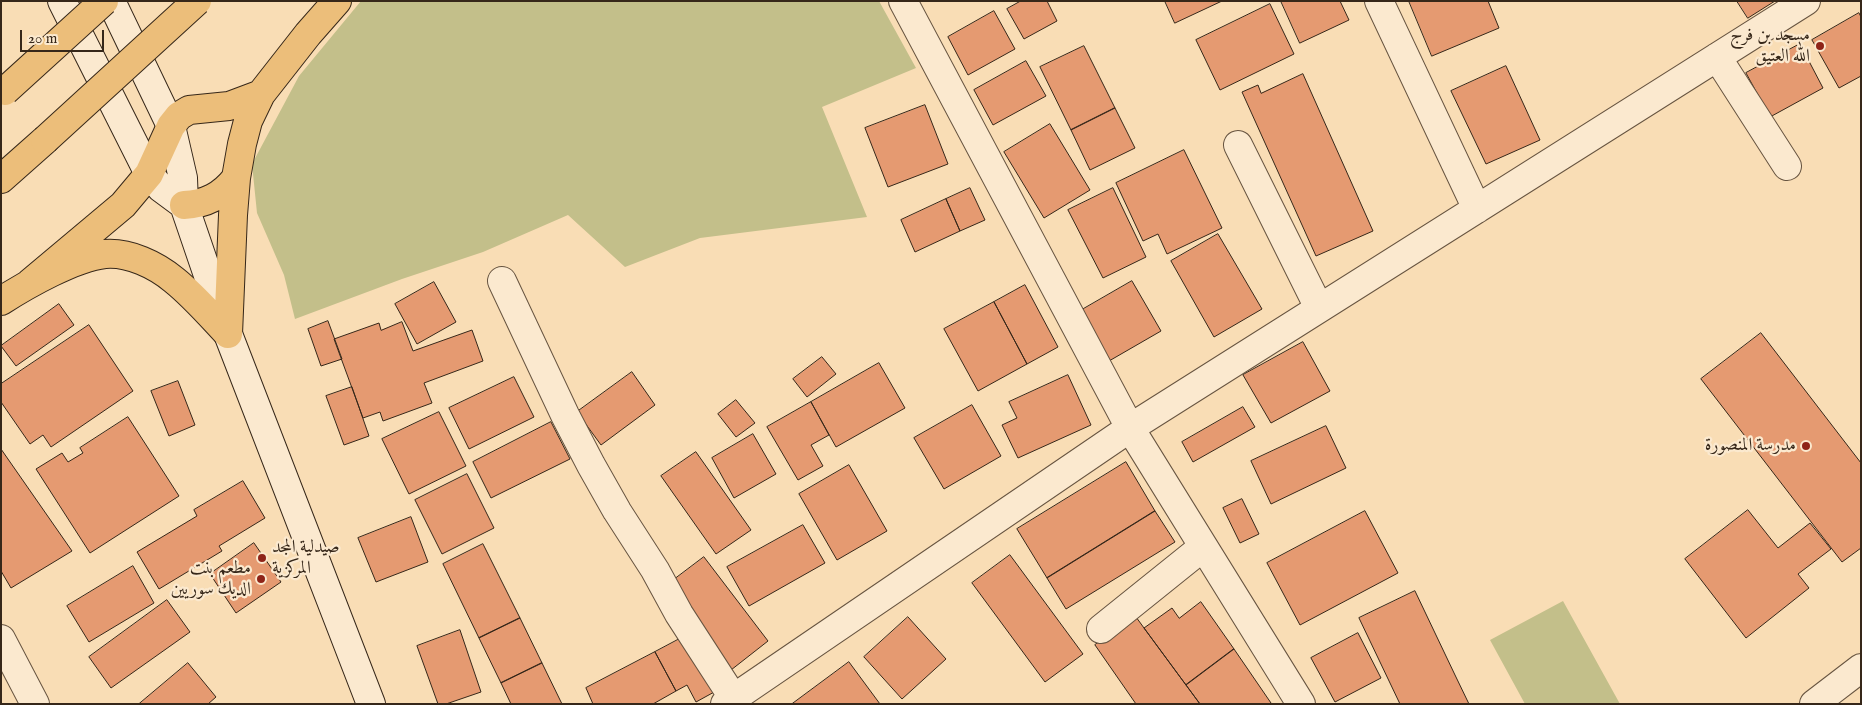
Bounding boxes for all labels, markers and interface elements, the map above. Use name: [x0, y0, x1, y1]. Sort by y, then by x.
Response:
scale bar: [22, 20, 106, 52]
place label: مسجد بن فرج الله العتيق: [1730, 25, 1810, 68]
text: 20 m: [28, 29, 57, 48]
marker: مسجد بن فرج الله العتيق: [1814, 40, 1826, 52]
place label: مدرسة المنصورة: [1705, 435, 1796, 457]
marker: مدرسة المنصورة: [1800, 440, 1812, 452]
place label: صيدلية المجد المركزية: [272, 537, 340, 580]
marker: صيدلية المجد المركزية: [256, 552, 268, 564]
place label: مطعم بنت الديك سوريين: [171, 558, 251, 600]
marker: مطعم بنت الديك سوريين: [255, 573, 267, 585]

